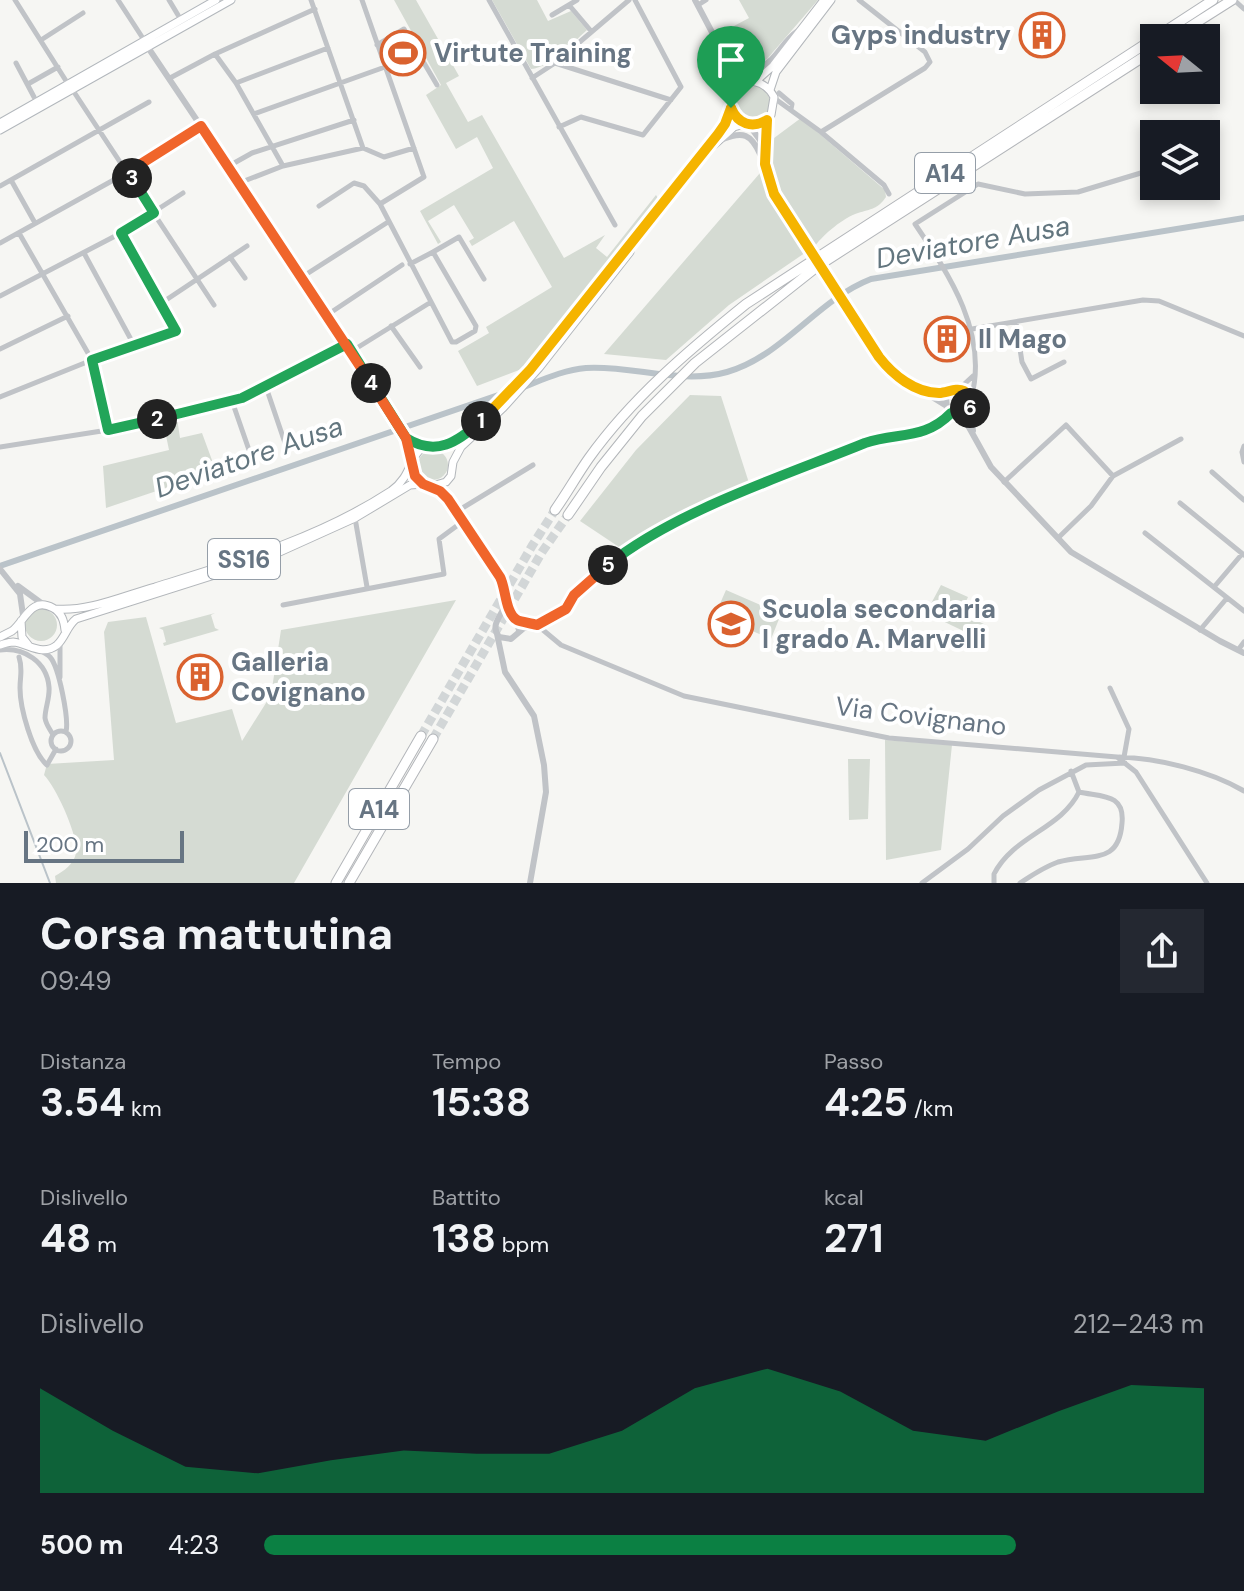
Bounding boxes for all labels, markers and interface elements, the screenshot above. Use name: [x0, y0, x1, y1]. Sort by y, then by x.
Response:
building icon: Gyps industry: [1018, 11, 1066, 59]
place label: Gyps industry: [831, 18, 1011, 52]
north arrow: [1140, 24, 1220, 104]
map controls: [1140, 24, 1220, 200]
pin: [697, 26, 765, 108]
sports icon: Virtute Training: [379, 29, 427, 77]
place label: Virtute Training: [434, 36, 632, 70]
icon: arrive: [709, 38, 753, 82]
button: layers: [1140, 120, 1220, 200]
road number: A14: [915, 153, 975, 193]
pin: 3: [112, 158, 152, 198]
text: 3: [125, 163, 139, 192]
water label: Deviatore Ausa: [873, 207, 1073, 277]
building icon: Il Mago: [923, 315, 971, 363]
place label: Il Mago: [978, 322, 1067, 356]
pin: 4: [351, 363, 391, 403]
text: 4: [364, 368, 378, 397]
pin: 6: [950, 388, 990, 428]
text: 6: [963, 393, 977, 422]
pin: 2: [137, 399, 177, 439]
pin: 1: [461, 401, 501, 441]
text: 2: [151, 404, 163, 433]
text: 1: [477, 406, 485, 435]
water label: Deviatore Ausa: [150, 407, 348, 507]
road number: SS16: [208, 539, 280, 579]
pin: 5: [588, 545, 628, 585]
text: 5: [601, 550, 615, 579]
place label: Scuola secondaria I grado A. Marvelli: [762, 592, 996, 656]
school or university icon: Scuola secondaria I grado A. Marvelli: [707, 600, 755, 648]
place label: Galleria Covignano: [231, 645, 366, 709]
building icon: Galleria Covignano: [176, 653, 224, 701]
street label: Via Covignano: [834, 689, 1008, 743]
road number: A14: [349, 789, 409, 829]
scale bar: [24, 827, 184, 863]
text: 200 m: [36, 830, 104, 859]
text: Corsa mattutina: [40, 905, 393, 963]
button: share: [1120, 909, 1204, 993]
text: 09:49: [40, 964, 111, 998]
text: Distanza: [40, 1047, 126, 1076]
text: Tempo: [432, 1047, 501, 1076]
text: Passo: [824, 1047, 883, 1076]
text: 3.54: [40, 1076, 125, 1128]
text: 15:38: [432, 1076, 531, 1128]
text: 4:25: [824, 1076, 908, 1128]
text: km: [125, 1094, 162, 1123]
text: /km: [908, 1094, 953, 1123]
text: Dislivello: [40, 1183, 128, 1212]
text: Battito: [432, 1183, 501, 1212]
text: kcal: [824, 1183, 864, 1212]
text: 48: [40, 1212, 91, 1264]
text: 138: [432, 1212, 496, 1264]
text: 271: [824, 1212, 884, 1264]
text: m: [91, 1230, 117, 1259]
text: bpm: [496, 1230, 549, 1259]
text: Dislivello: [40, 1307, 144, 1341]
text: 212–243 m: [1073, 1307, 1204, 1341]
text: 500 m: [40, 1528, 123, 1562]
text: 4:23: [168, 1528, 219, 1562]

